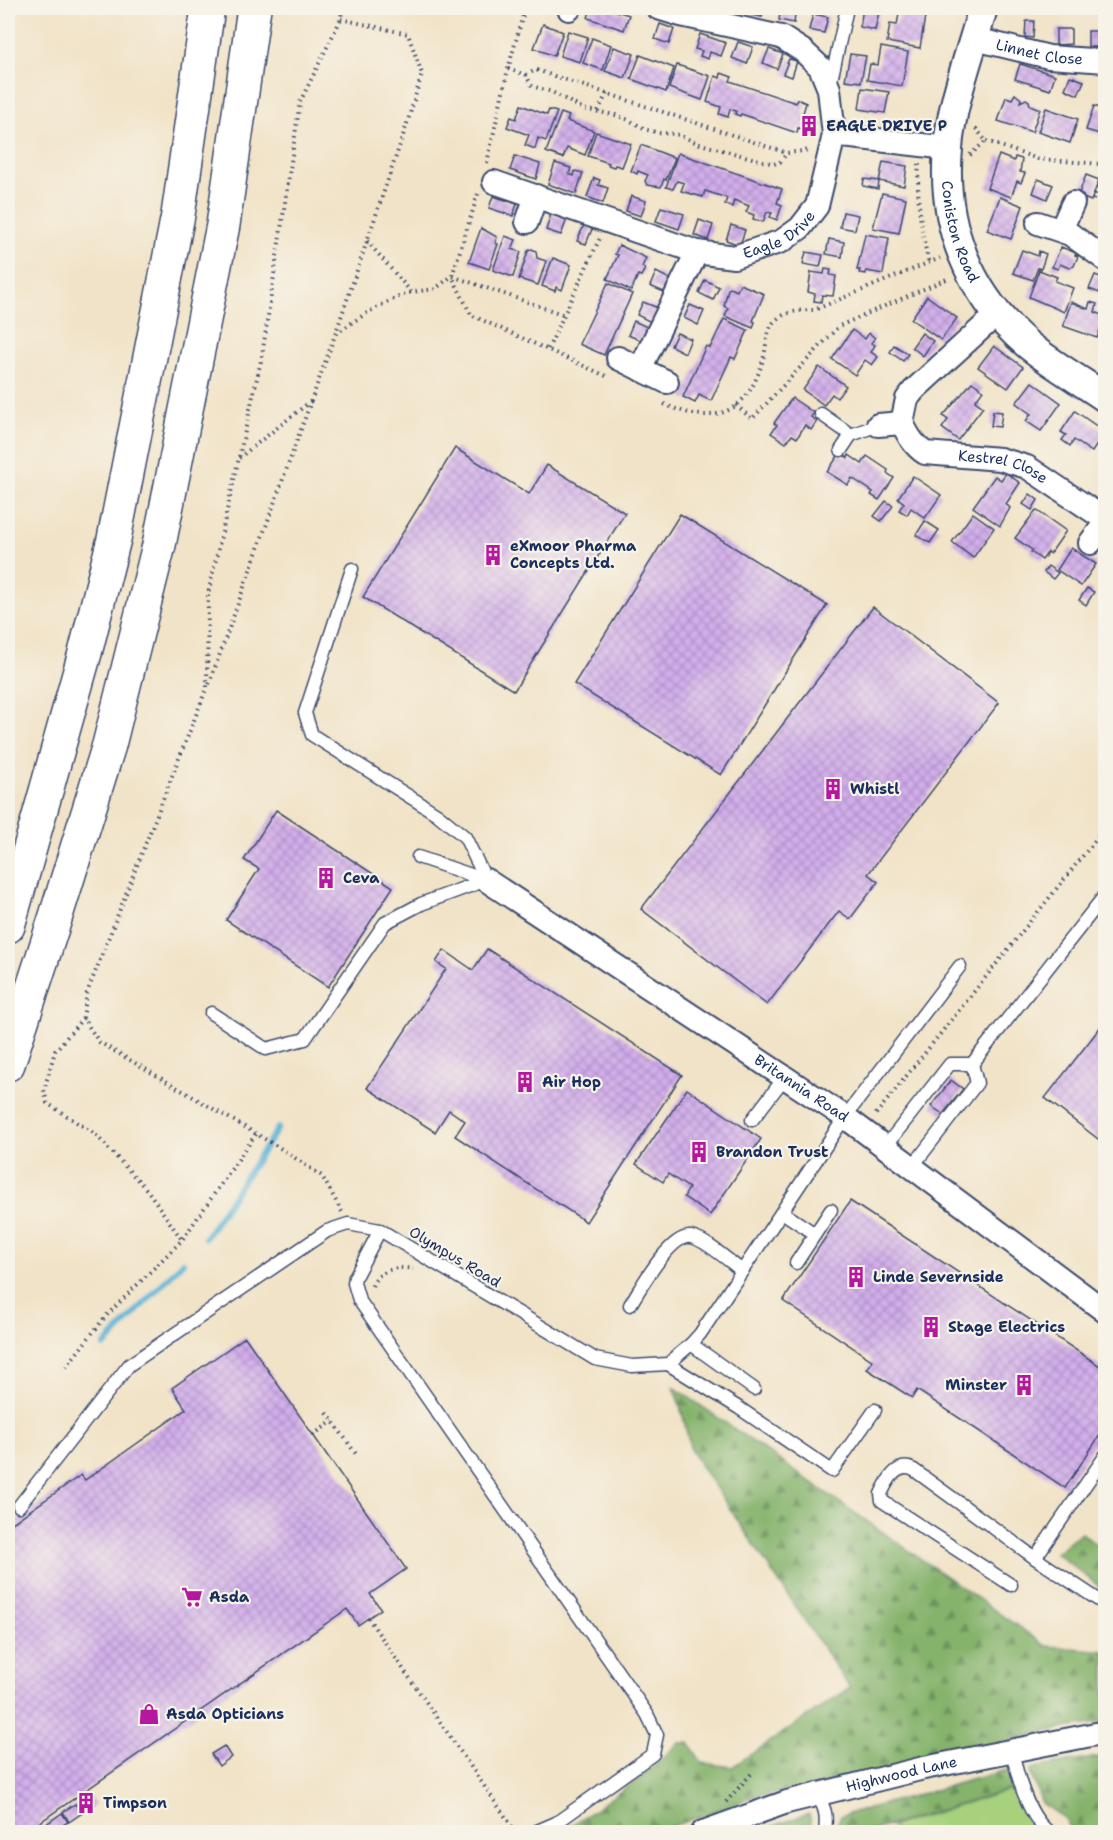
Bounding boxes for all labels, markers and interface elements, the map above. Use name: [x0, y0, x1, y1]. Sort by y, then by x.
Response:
street label: Linnet Close: [994, 34, 1084, 69]
building icon: EAGLE DRIVE P: [797, 114, 821, 138]
place label: EAGLE DRIVE P: [826, 116, 947, 136]
street label: Coniston Road: [937, 180, 984, 286]
street label: Eagle Drive: [740, 207, 820, 263]
street label: Kestrel Close: [957, 446, 1052, 488]
place label: eXmoor Pharma Concepts Ltd.: [510, 536, 637, 573]
building icon: eXmoor Pharma Concepts Ltd.: [481, 543, 505, 567]
building icon: Whistl: [821, 777, 845, 801]
place label: Whistl: [850, 779, 900, 799]
building icon: Ceva: [314, 866, 338, 890]
place label: Ceva: [343, 868, 380, 888]
street label: Britannia Road: [750, 1050, 853, 1127]
building icon: Air Hop: [513, 1070, 537, 1094]
place label: Air Hop: [542, 1072, 601, 1092]
building icon: Brandon Trust: [687, 1140, 711, 1164]
place label: Brandon Trust: [716, 1142, 828, 1162]
street label: Olympus Road: [405, 1222, 505, 1293]
building icon: Linde Severnside: [844, 1265, 868, 1289]
place label: Linde Severnside: [873, 1267, 1004, 1287]
building icon: Stage Electrics: [919, 1315, 943, 1339]
place label: Stage Electrics: [948, 1317, 1065, 1337]
building icon: Minster: [1012, 1373, 1036, 1397]
place label: Minster: [945, 1375, 1007, 1395]
supermarket icon: Asda: [180, 1585, 204, 1609]
place label: Asda: [209, 1587, 250, 1607]
shop icon: Asda Opticians: [137, 1702, 161, 1726]
place label: Asda Opticians: [166, 1704, 284, 1724]
street label: Highwood Lane: [844, 1752, 959, 1797]
building icon: Timpson: [74, 1791, 98, 1815]
place label: Timpson: [103, 1793, 167, 1813]

